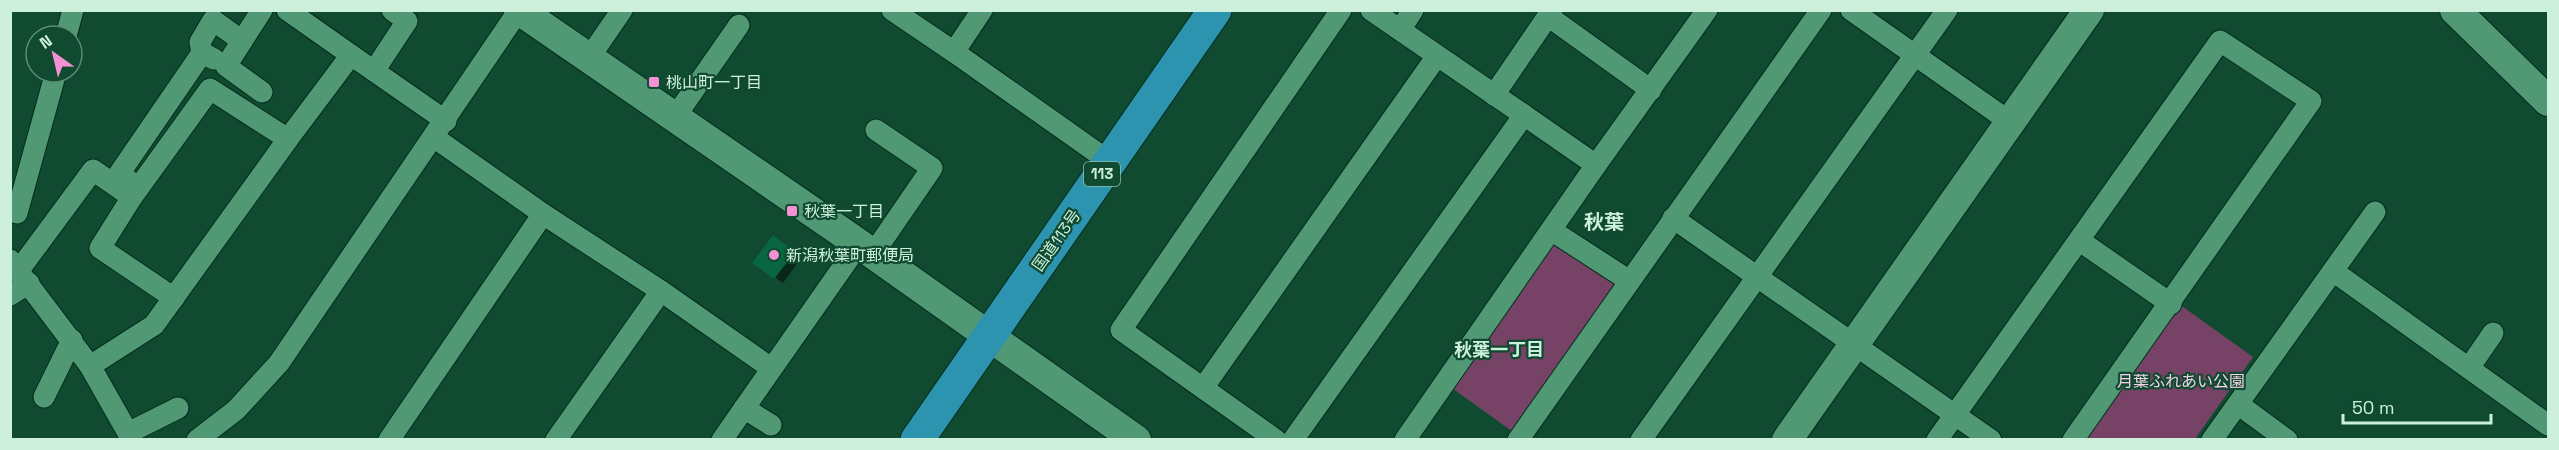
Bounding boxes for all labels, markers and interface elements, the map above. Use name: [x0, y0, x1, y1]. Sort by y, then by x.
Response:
north arrow: [24, 24, 84, 84]
text: N: [36, 30, 56, 54]
place label: 桃山町一丁目: [666, 72, 762, 93]
marker: 桃山町一丁目: [647, 75, 661, 89]
road number: 113: [1084, 162, 1120, 186]
place label: 秋葉一丁目: [804, 201, 884, 222]
marker: 秋葉一丁目: [785, 204, 799, 218]
street label: 国道113号: [1027, 205, 1085, 275]
district label: 秋葉: [1584, 209, 1624, 235]
place label: 新潟秋葉町郵便局: [786, 245, 914, 266]
marker: 新潟秋葉町郵便局: [767, 248, 781, 262]
district label: 秋葉一丁目: [1454, 338, 1544, 361]
park label: 月葉ふれあい公園: [2117, 371, 2245, 392]
scale bar: [2343, 387, 2492, 425]
text: 50 m: [2352, 396, 2394, 419]

